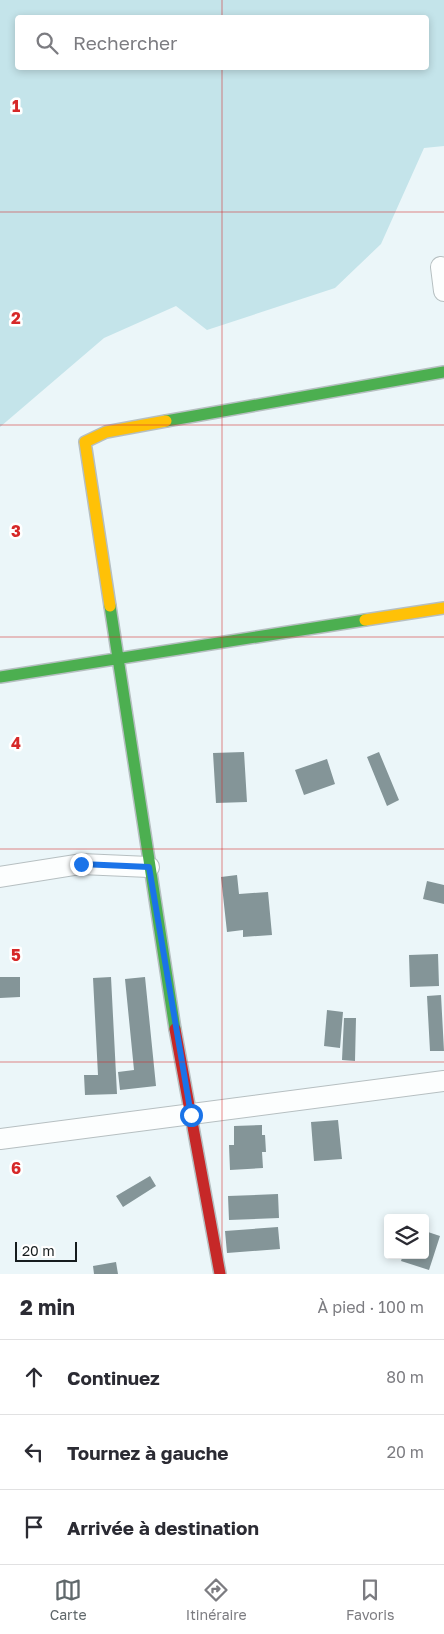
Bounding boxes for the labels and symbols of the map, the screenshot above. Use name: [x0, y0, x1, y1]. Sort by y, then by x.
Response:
text: 1: [12, 96, 20, 116]
text: 2: [11, 308, 21, 328]
text: 3: [11, 521, 21, 541]
text: 4: [11, 733, 21, 753]
route end: [70, 853, 93, 876]
text: 5: [11, 945, 21, 965]
route start: [180, 1104, 203, 1127]
text: 6: [11, 1158, 21, 1178]
scale bar: [15, 1239, 78, 1262]

